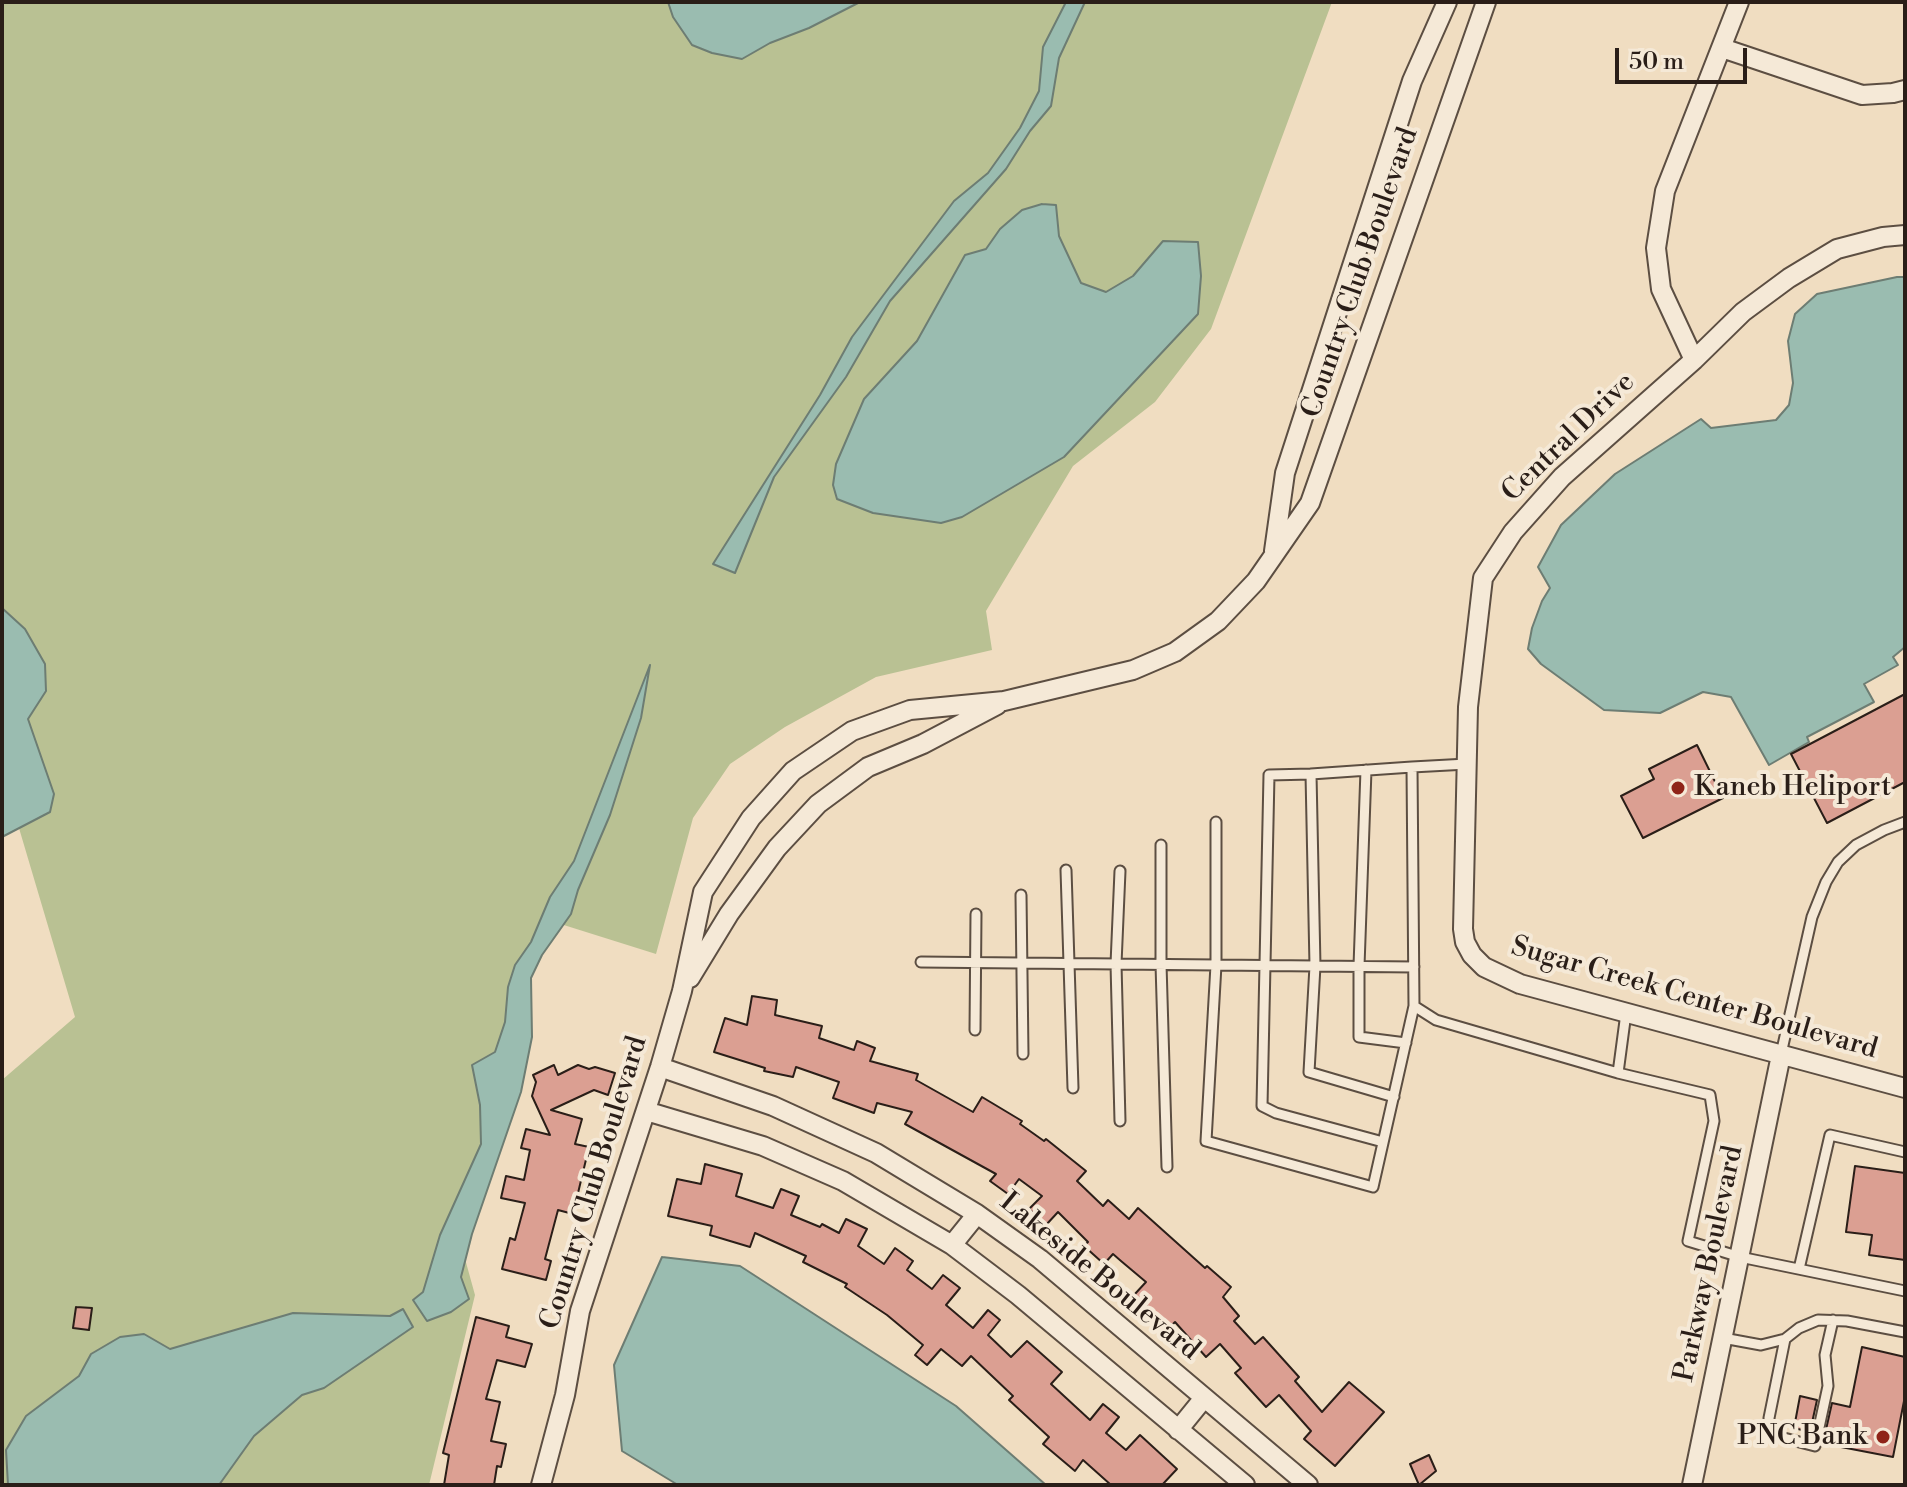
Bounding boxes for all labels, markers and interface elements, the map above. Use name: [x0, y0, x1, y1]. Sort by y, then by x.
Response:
scale bar: [1619, 32, 1751, 82]
text: 50 m: [1629, 47, 1684, 77]
street label: Country Club Boulevard: [1296, 123, 1426, 423]
street label: Central Drive: [1496, 366, 1642, 510]
place label: Kaneb Heliport: [1694, 771, 1891, 805]
marker: Kaneb Heliport: [1669, 779, 1687, 797]
street label: Sugar Creek Center Boulevard: [1507, 931, 1881, 1067]
street label: Country Club Boulevard: [534, 1032, 656, 1334]
street label: Parkway Boulevard: [1669, 1143, 1751, 1385]
street label: Lakeside Boulevard: [992, 1186, 1206, 1368]
place label: PNC Bank: [1737, 1420, 1867, 1454]
marker: PNC Bank: [1874, 1428, 1892, 1446]

